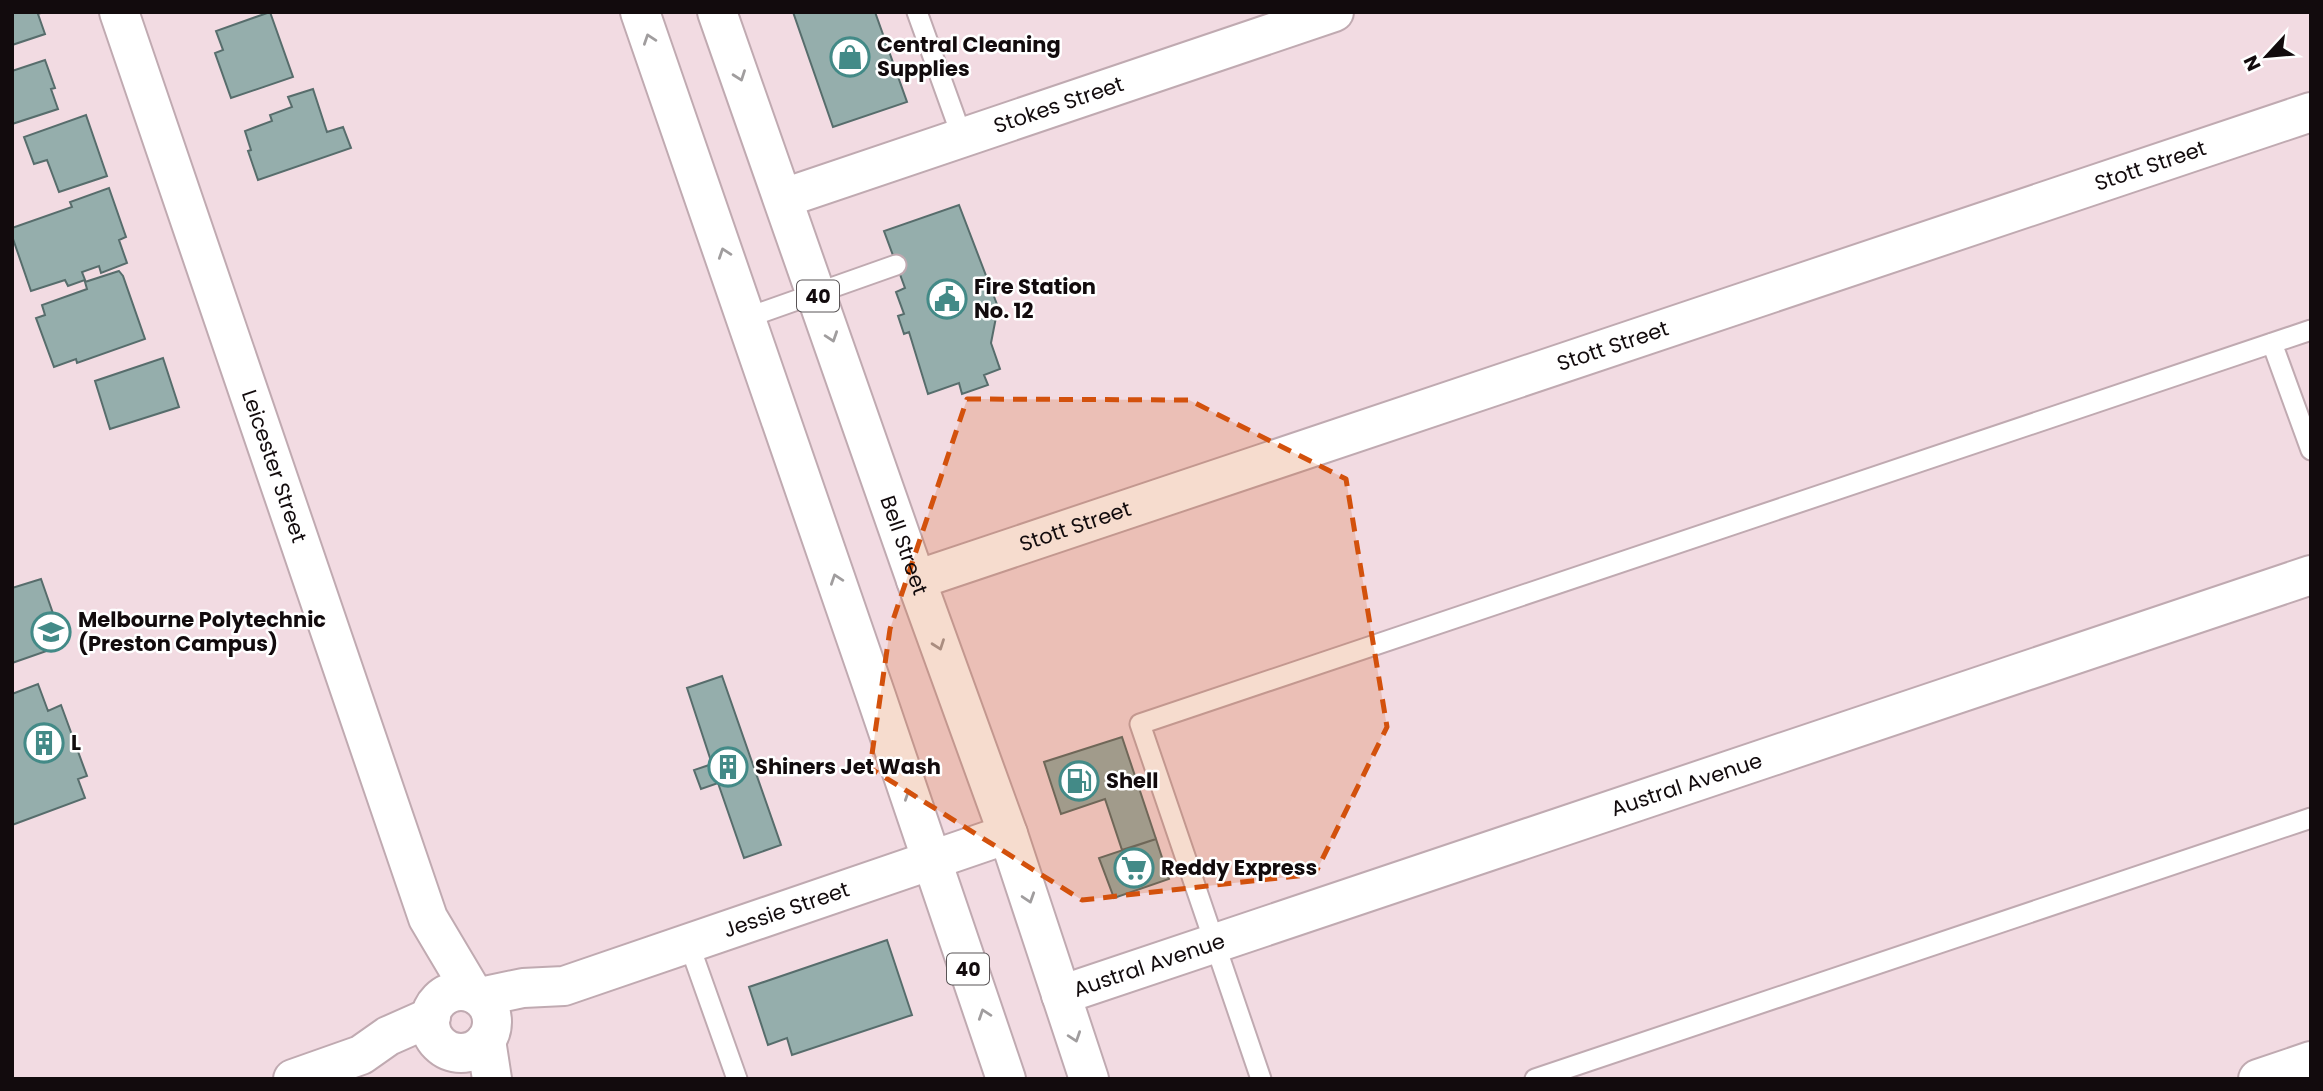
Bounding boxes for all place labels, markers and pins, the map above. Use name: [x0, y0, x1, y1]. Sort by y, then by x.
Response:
place label: Central Cleaning Supplies: [877, 30, 1061, 83]
shop icon: Central Cleaning Supplies: [829, 36, 871, 78]
place label: Fire Station No. 12: [974, 272, 1096, 325]
public building icon: Fire Station No. 12: [926, 278, 968, 320]
place label: Melbourne Polytechnic (Preston Campus): [78, 605, 326, 658]
school or university icon: Melbourne Polytechnic (Preston Campus): [30, 611, 72, 653]
building icon: L: [23, 722, 65, 764]
place label: L: [71, 728, 81, 757]
building icon: Shiners Jet Wash: [707, 746, 749, 788]
place label: Shiners Jet Wash: [755, 752, 941, 781]
fuel station icon: Shell: [1058, 760, 1100, 802]
place label: Shell: [1106, 766, 1158, 795]
supermarket icon: Reddy Express: [1113, 847, 1155, 889]
place label: Reddy Express: [1161, 853, 1317, 882]

